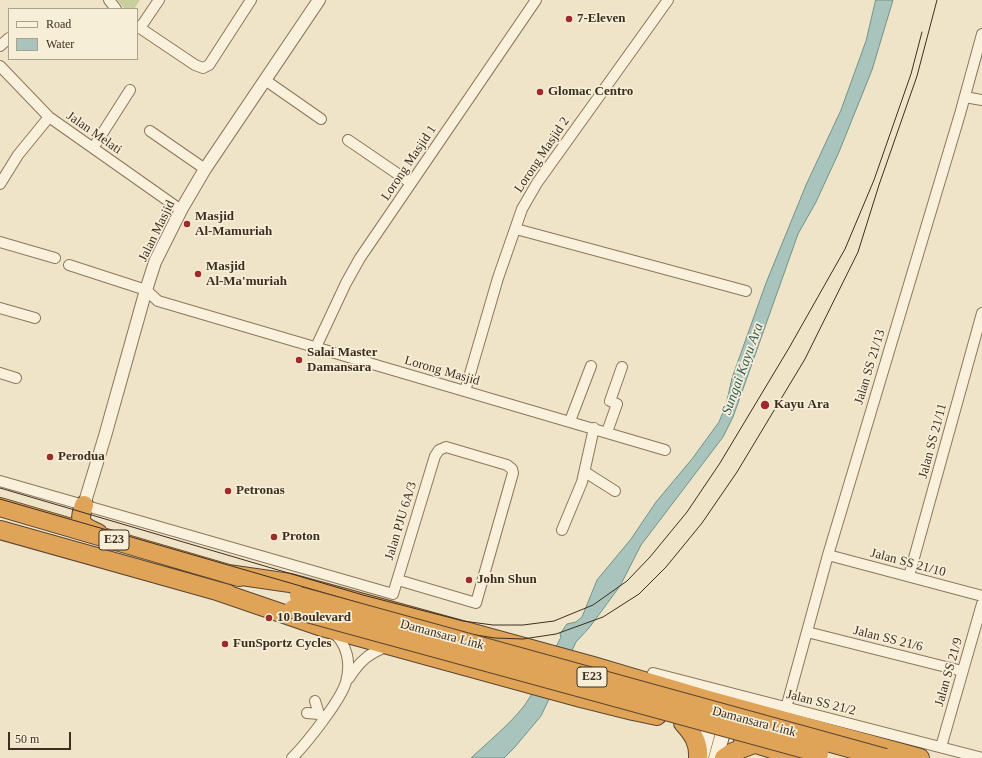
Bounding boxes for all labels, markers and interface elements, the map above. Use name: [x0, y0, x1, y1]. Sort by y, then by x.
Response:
legend: [8, 8, 138, 60]
place label: 7-Eleven: [577, 11, 632, 27]
marker: 7-Eleven: [564, 14, 574, 24]
text: Road: [46, 17, 71, 31]
text: Water: [46, 37, 74, 51]
place label: Glomac Centro: [548, 84, 643, 100]
marker: Glomac Centro: [535, 87, 545, 97]
street label: Jalan Melati: [60, 106, 128, 160]
street label: Lorong Masjid 2: [509, 111, 575, 199]
street label: Lorong Masjid 1: [376, 119, 442, 207]
street label: Jalan Masjid: [133, 194, 181, 268]
place label: Masjid Al-Mamuriah: [195, 209, 277, 240]
marker: Masjid Al-Mamuriah: [182, 219, 192, 229]
place label: Masjid Al-Ma'muriah: [206, 259, 293, 290]
marker: Masjid Al-Ma'muriah: [193, 269, 203, 279]
water label: Sungai Kayu Ara: [717, 317, 769, 421]
street label: Jalan SS 21/13: [850, 323, 890, 411]
place label: Salai Master Damansara: [307, 345, 385, 376]
street label: Lorong Masjid: [399, 352, 485, 390]
marker: Salai Master Damansara: [294, 355, 304, 365]
street label: Jalan SS 21/11: [914, 396, 952, 486]
place label: Kayu Ara: [774, 397, 831, 413]
marker: Kayu Ara: [759, 399, 771, 411]
place label: Perodua: [58, 449, 112, 465]
marker: Perodua: [45, 452, 55, 462]
street label: Jalan PJU 6A/3: [381, 476, 421, 566]
place label: Petronas: [236, 483, 293, 499]
marker: Petronas: [223, 486, 233, 496]
place label: Proton: [282, 529, 325, 545]
road number: E23: [99, 530, 129, 550]
marker: Proton: [269, 532, 279, 542]
street label: Jalan SS 21/10: [863, 544, 953, 582]
place label: John Shun: [477, 572, 545, 588]
marker: John Shun: [464, 575, 474, 585]
place label: 10 Boulevard: [277, 610, 361, 626]
marker: 10 Boulevard: [264, 613, 274, 623]
street label: Damansara Link: [393, 615, 491, 655]
street label: Jalan SS 21/6: [847, 622, 929, 656]
street label: Jalan SS 21/9: [930, 631, 968, 713]
place label: FunSportz Cycles: [233, 636, 343, 652]
marker: FunSportz Cycles: [220, 639, 230, 649]
road number: E23: [577, 667, 607, 687]
street label: Jalan SS 21/2: [780, 686, 862, 720]
street label: Damansara Link: [705, 702, 803, 742]
scale bar: [10, 724, 73, 750]
text: 50 m: [15, 732, 39, 746]

